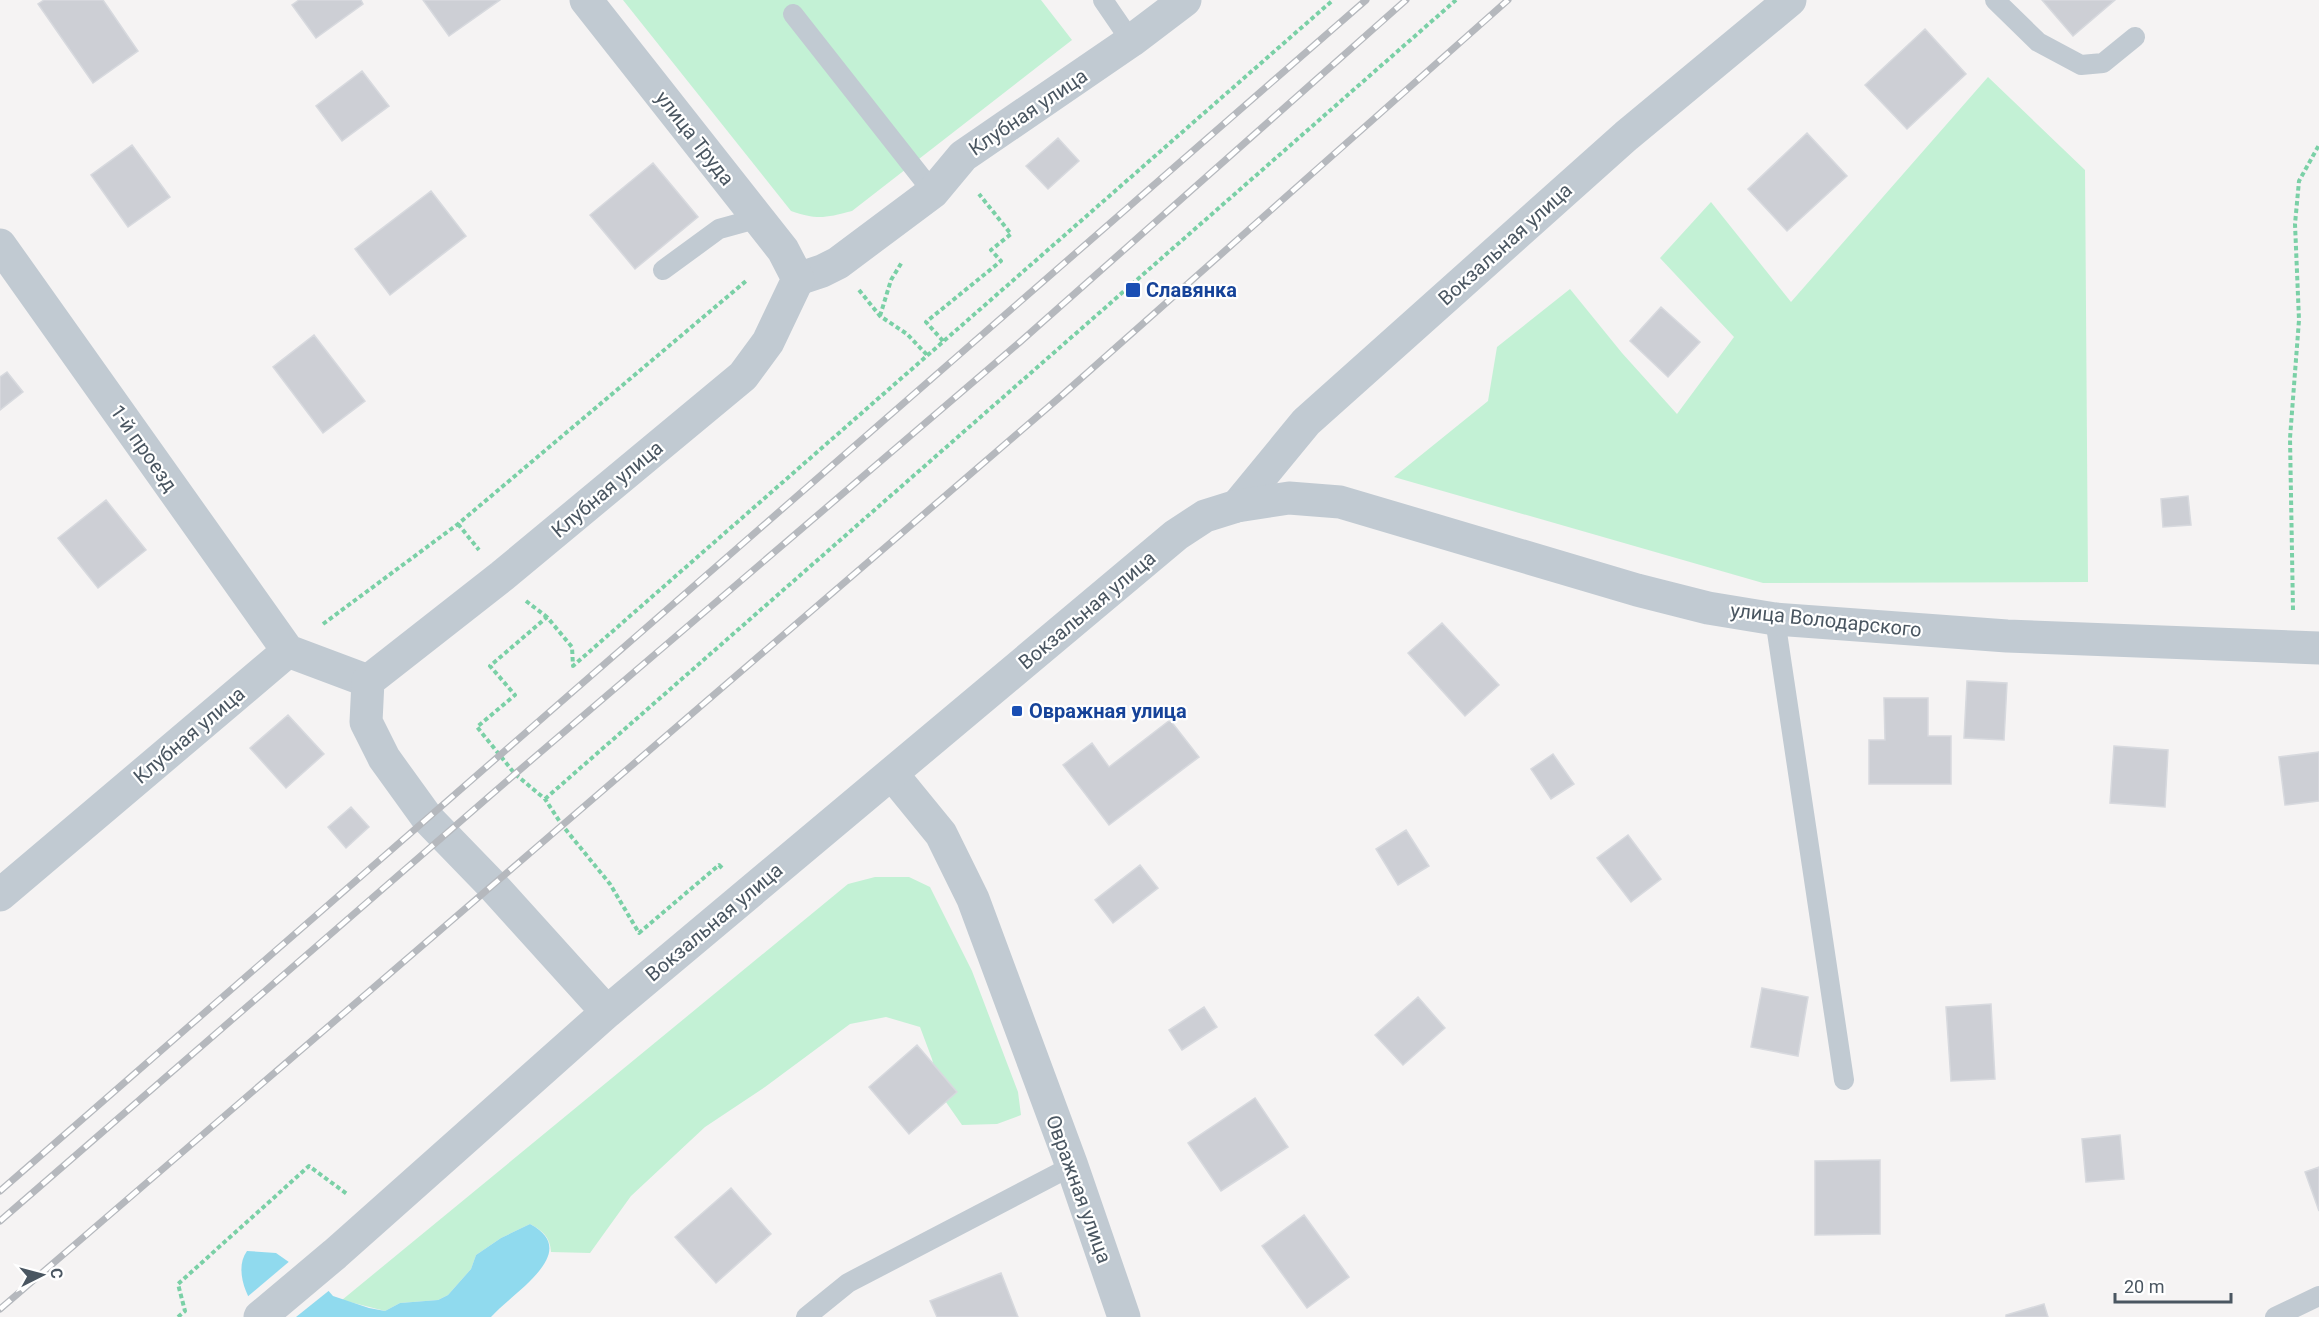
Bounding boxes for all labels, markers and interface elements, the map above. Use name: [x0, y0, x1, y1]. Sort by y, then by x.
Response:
street label: Клубная улица: [964, 63, 1092, 161]
street label: улица Труда: [651, 86, 739, 190]
street label: Вокзальная улица: [1433, 178, 1577, 310]
place label: Славянка: [1146, 278, 1237, 302]
marker: Славянка: [1124, 281, 1142, 299]
street label: 1-й проезд: [105, 400, 183, 496]
street label: Клубная улица: [546, 435, 668, 543]
street label: Вокзальная улица: [1014, 546, 1160, 674]
street label: улица Володарского: [1729, 598, 1923, 642]
street label: Клубная улица: [128, 681, 250, 789]
place label: Овражная улица: [1029, 699, 1187, 723]
marker: Овражная улица: [1010, 704, 1024, 718]
street label: Вокзальная улица: [641, 858, 787, 986]
street label: Овражная улица: [1041, 1112, 1117, 1266]
north arrow: [12, 1245, 72, 1305]
scale bar: [2115, 1266, 2230, 1304]
text: С: [46, 1267, 66, 1280]
text: 20 m: [2124, 1276, 2164, 1297]

